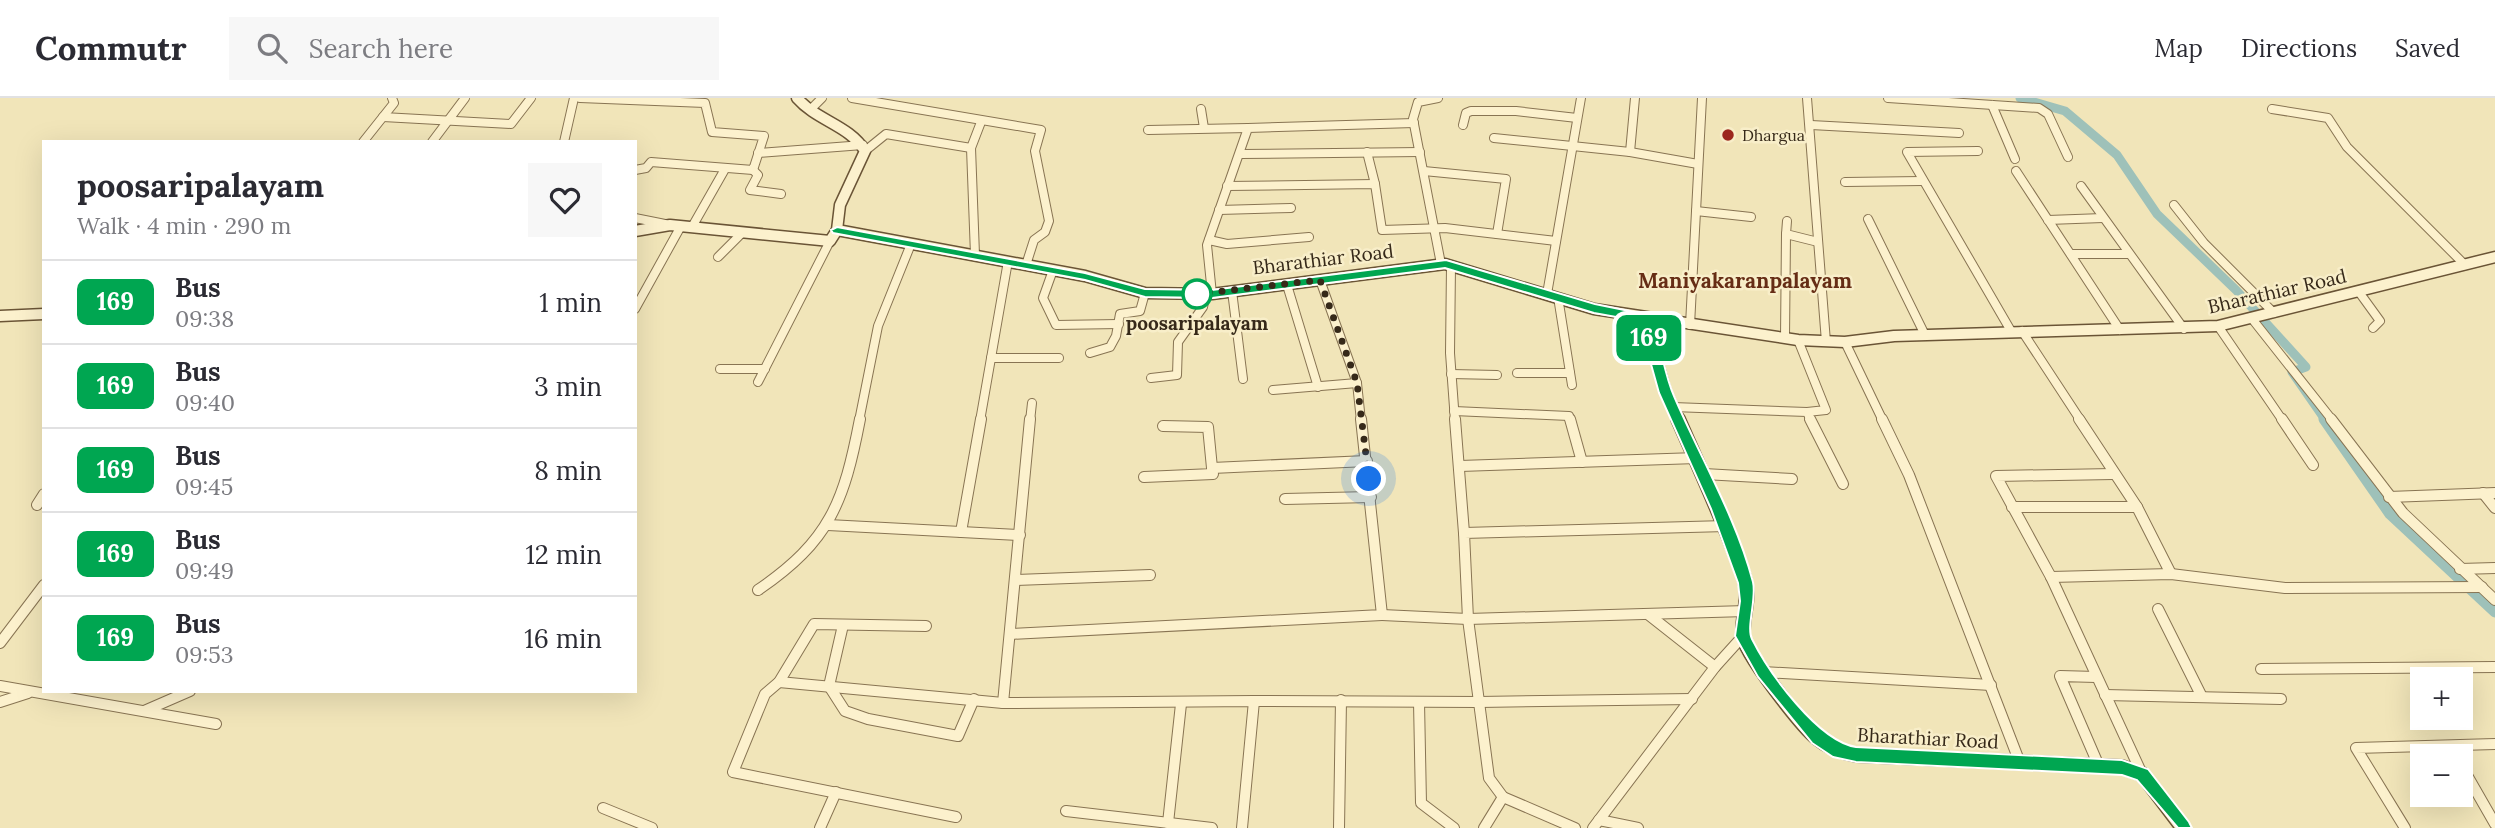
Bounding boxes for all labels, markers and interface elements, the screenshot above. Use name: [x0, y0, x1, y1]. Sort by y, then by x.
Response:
search box: [229, 17, 719, 80]
text: Commutr: [35, 27, 187, 69]
icon: search: [253, 29, 291, 67]
text: Search here: [309, 32, 453, 65]
text: Map: [2154, 33, 2203, 64]
text: Directions: [2241, 33, 2357, 64]
text: Saved: [2395, 33, 2460, 64]
place label: Dhargua: [1742, 125, 1805, 145]
marker: Dhargua: [1720, 127, 1736, 143]
button: heart: [528, 163, 602, 237]
text: poosaripalayam: [77, 164, 324, 206]
text: Walk · 4 min · 290 m: [77, 211, 291, 240]
street label: Bharathiar Road: [1251, 238, 1395, 280]
street label: Bharathiar Road: [2205, 263, 2349, 319]
district label: Maniyakaranpalayam: [1638, 267, 1852, 294]
text: Bus: [175, 271, 221, 304]
marker: poosaripalayam: [1182, 279, 1212, 309]
text: 169: [97, 286, 134, 317]
text: 1 min: [539, 286, 602, 319]
text: 09:38: [175, 304, 234, 333]
place label: poosaripalayam: [1126, 311, 1269, 335]
line badge: 169: [1609, 315, 1689, 361]
text: 169: [1630, 322, 1668, 353]
text: Bus: [175, 355, 221, 388]
text: 169: [97, 370, 134, 401]
text: 3 min: [534, 370, 602, 403]
text: 09:40: [175, 388, 235, 417]
text: Bus: [175, 439, 221, 472]
text: 169: [97, 454, 134, 485]
text: 8 min: [534, 454, 602, 487]
your location: [1351, 461, 1386, 496]
text: 09:45: [175, 472, 233, 501]
text: Bus: [175, 523, 221, 556]
text: 169: [97, 538, 134, 569]
text: 12 min: [525, 538, 602, 571]
text: 09:49: [175, 556, 234, 585]
text: Bus: [175, 607, 221, 640]
text: 169: [97, 622, 134, 653]
text: 16 min: [524, 622, 602, 655]
text: 09:53: [175, 640, 234, 669]
map controls: [2410, 667, 2473, 807]
button: +: [2410, 667, 2473, 730]
street label: Bharathiar Road: [1857, 722, 1999, 754]
button: −: [2410, 744, 2473, 807]

